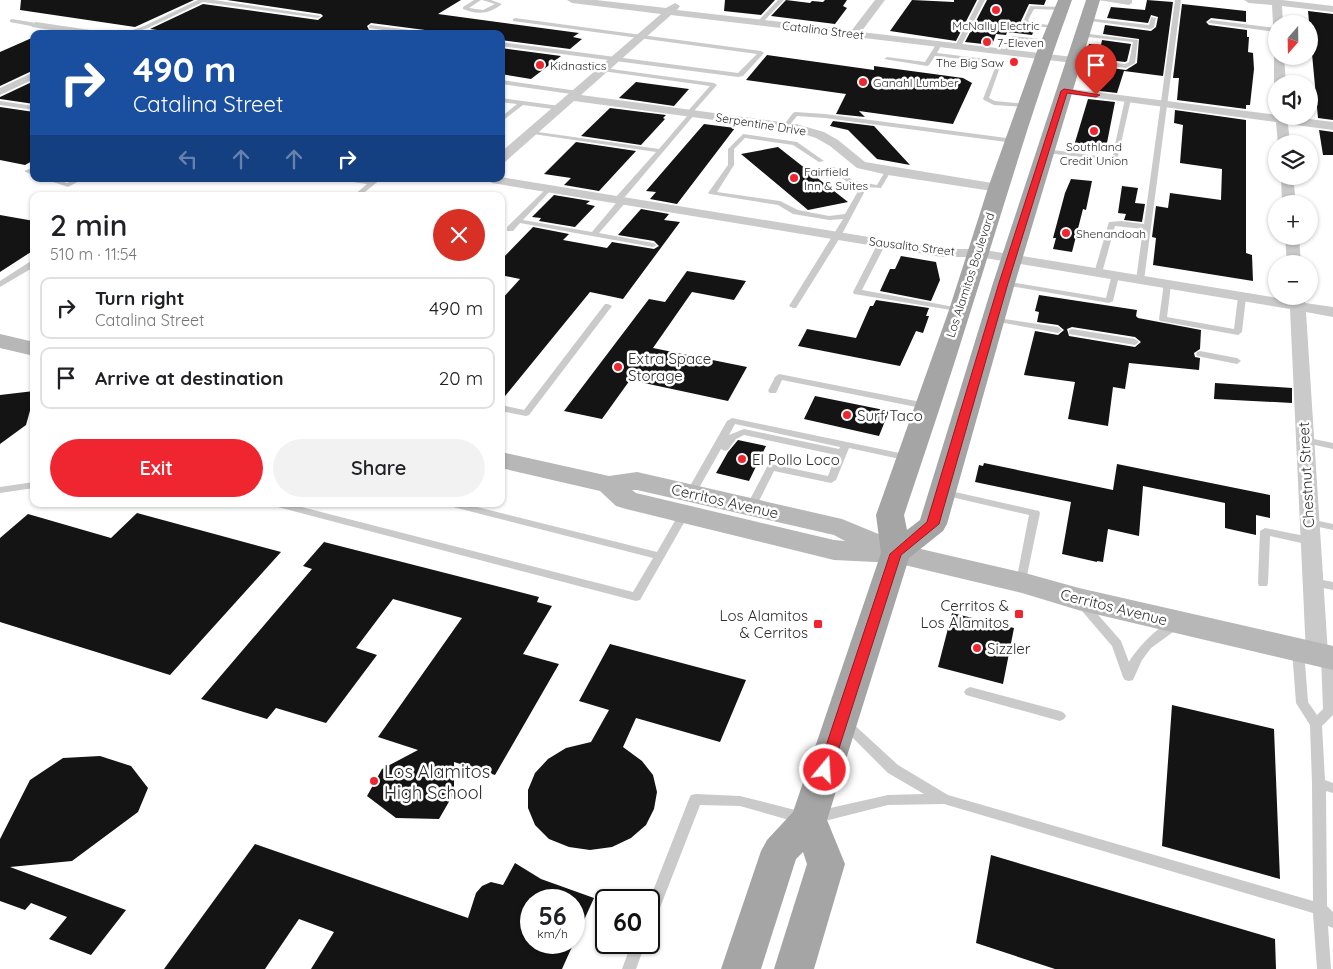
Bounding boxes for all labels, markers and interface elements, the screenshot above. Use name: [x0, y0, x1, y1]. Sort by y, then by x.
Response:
marker: McNally Electric: [990, 4, 1002, 16]
north arrow: [1268, 15, 1318, 65]
map controls: [1268, 15, 1318, 305]
street label: Catalina Street: [781, 18, 865, 42]
place label: McNally Electric: [952, 18, 1040, 33]
place label: 7-Eleven: [997, 35, 1044, 50]
marker: 7-Eleven: [981, 36, 993, 48]
pin: [1075, 44, 1117, 95]
text: 490 m: [133, 47, 236, 91]
icon: right: [50, 50, 115, 115]
icon: arrive: [1082, 51, 1110, 79]
place label: The Big Saw: [936, 55, 1004, 70]
marker: The Big Saw: [1008, 56, 1020, 68]
place label: Kidnastics: [550, 58, 607, 73]
marker: Kidnastics: [534, 59, 546, 71]
place label: Ganahl Lumber: [873, 75, 959, 90]
button: sound: [1268, 75, 1318, 125]
marker: Ganahl Lumber: [857, 76, 869, 88]
text: Catalina Street: [133, 90, 283, 118]
street label: Serpentine Drive: [715, 109, 808, 139]
marker: Southland Credit Union: [1088, 125, 1100, 137]
button: layers: [1268, 135, 1318, 185]
place label: Southland Credit Union: [1060, 139, 1128, 168]
icon: left: [174, 145, 202, 173]
icon: ahead: [227, 145, 255, 173]
icon: ahead: [280, 145, 308, 173]
icon: right: [333, 145, 361, 173]
place label: Fairfield Inn & Suites: [804, 164, 869, 193]
marker: Fairfield Inn & Suites: [788, 172, 800, 184]
button: +: [1268, 195, 1318, 245]
text: 2 min: [50, 206, 127, 244]
button: close: [433, 209, 485, 261]
street label: Los Alamitos Boulevard: [943, 211, 997, 339]
place label: Shenandoah: [1076, 226, 1146, 241]
marker: Shenandoah: [1060, 227, 1072, 239]
street label: Sausalito Street: [868, 233, 956, 259]
text: 510 m · 11:54: [50, 244, 137, 264]
button: −: [1268, 255, 1318, 305]
text: Turn right: [95, 286, 184, 310]
icon: right: [52, 294, 80, 322]
text: 490 m: [429, 296, 483, 320]
text: Catalina Street: [95, 310, 204, 330]
place label: Extra Space Storage: [628, 349, 711, 385]
marker: Extra Space Storage: [612, 361, 624, 373]
icon: arrive: [52, 364, 80, 392]
text: Arrive at destination: [95, 366, 284, 390]
text: 20 m: [439, 366, 483, 390]
place label: Surf Taco: [857, 406, 923, 425]
marker: Surf Taco: [841, 409, 853, 421]
street label: Chestnut Street: [1294, 421, 1318, 529]
button: Exit: [50, 439, 263, 497]
button: Share: [273, 439, 485, 497]
place label: El Pollo Loco: [752, 450, 840, 469]
marker: El Pollo Loco: [736, 453, 748, 465]
street label: Cerritos Avenue: [670, 479, 780, 523]
street label: Cerritos Avenue: [1059, 585, 1169, 629]
place label: Cerritos & Los Alamitos: [921, 596, 1009, 632]
place label: Los Alamitos & Cerritos: [720, 606, 808, 642]
marker: Cerritos & Los Alamitos: [1013, 608, 1025, 620]
marker: Los Alamitos & Cerritos: [812, 618, 824, 630]
place label: Sizzler: [987, 639, 1031, 658]
marker: Sizzler: [971, 642, 983, 654]
position arrow: [798, 743, 850, 795]
place label: Los Alamitos High School: [384, 760, 490, 804]
marker: Los Alamitos High School: [368, 775, 380, 787]
speed limit sign: 60: [595, 889, 660, 954]
text: 56: [538, 900, 567, 931]
text: km/h: [537, 926, 568, 941]

